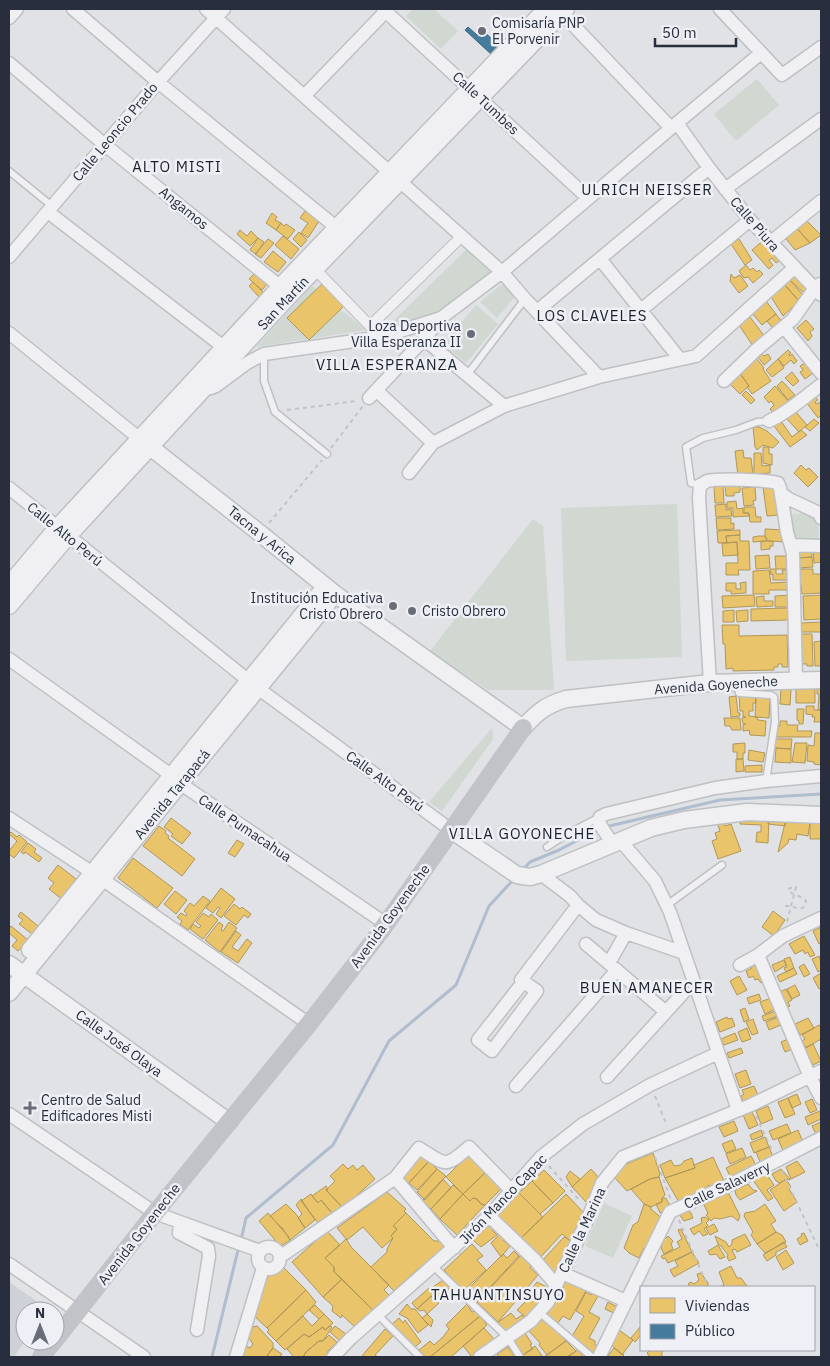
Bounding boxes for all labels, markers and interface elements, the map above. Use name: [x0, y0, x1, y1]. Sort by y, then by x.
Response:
place label: Comisaría PNP El Porvenir: [492, 14, 585, 48]
scale bar: [655, 15, 736, 47]
text: 50 m: [662, 23, 697, 42]
marker: Comisaría PNP El Porvenir: [476, 25, 488, 37]
street label: Calle Tumbes: [449, 67, 523, 139]
street label: Calle Leoncio Prado: [68, 79, 162, 185]
district label: ALTO MISTI: [132, 157, 222, 176]
district label: ULRICH NEISSER: [581, 180, 713, 199]
street label: Angamos: [156, 183, 213, 234]
street label: Calle Piura: [726, 193, 784, 256]
street label: San Martín: [253, 272, 313, 334]
district label: LOS CLAVELES: [537, 306, 647, 325]
place label: Loza Deportiva Villa Esperanza II: [351, 317, 462, 351]
marker: Loza Deportiva Villa Esperanza II: [465, 328, 477, 340]
district label: VILLA ESPERANZA: [316, 355, 458, 374]
street label: Calle Alto Perú: [23, 498, 107, 570]
street label: Tacna y Arica: [224, 502, 300, 568]
place label: Institución Educativa Cristo Obrero: [251, 589, 384, 623]
marker: Institución Educativa Cristo Obrero: [387, 600, 399, 612]
place label: Cristo Obrero: [422, 602, 506, 620]
marker: Cristo Obrero: [406, 605, 418, 617]
street label: Avenida Goyeneche: [654, 672, 779, 698]
street label: Avenida Tarapacá: [130, 745, 214, 843]
street label: Calle Alto Perú: [342, 747, 428, 815]
street label: Calle Pumacahua: [195, 790, 296, 866]
district label: VILLA GOYONECHE: [449, 824, 595, 843]
street label: Avenida Goyeneche: [346, 860, 434, 971]
district label: BUEN AMANECER: [580, 978, 714, 997]
street label: Calle José Olaya: [72, 1005, 166, 1081]
place label: Centro de Salud Edificadores Misti: [41, 1091, 152, 1125]
marker: Centro de Salud Edificadores Misti: [23, 1101, 37, 1115]
street label: Jirón Manco Capac: [455, 1150, 551, 1248]
street label: Calle Salaverry: [681, 1157, 773, 1213]
street label: Avenida Goyeneche: [94, 1179, 184, 1288]
street label: Calle la Marina: [554, 1184, 610, 1276]
district label: TAHUANTINSUYO: [431, 1285, 565, 1304]
legend: [640, 1286, 815, 1351]
text: Viviendas: [685, 1296, 750, 1315]
north arrow: [15, 1301, 65, 1351]
text: N: [35, 1304, 45, 1322]
text: Público: [685, 1321, 735, 1340]

